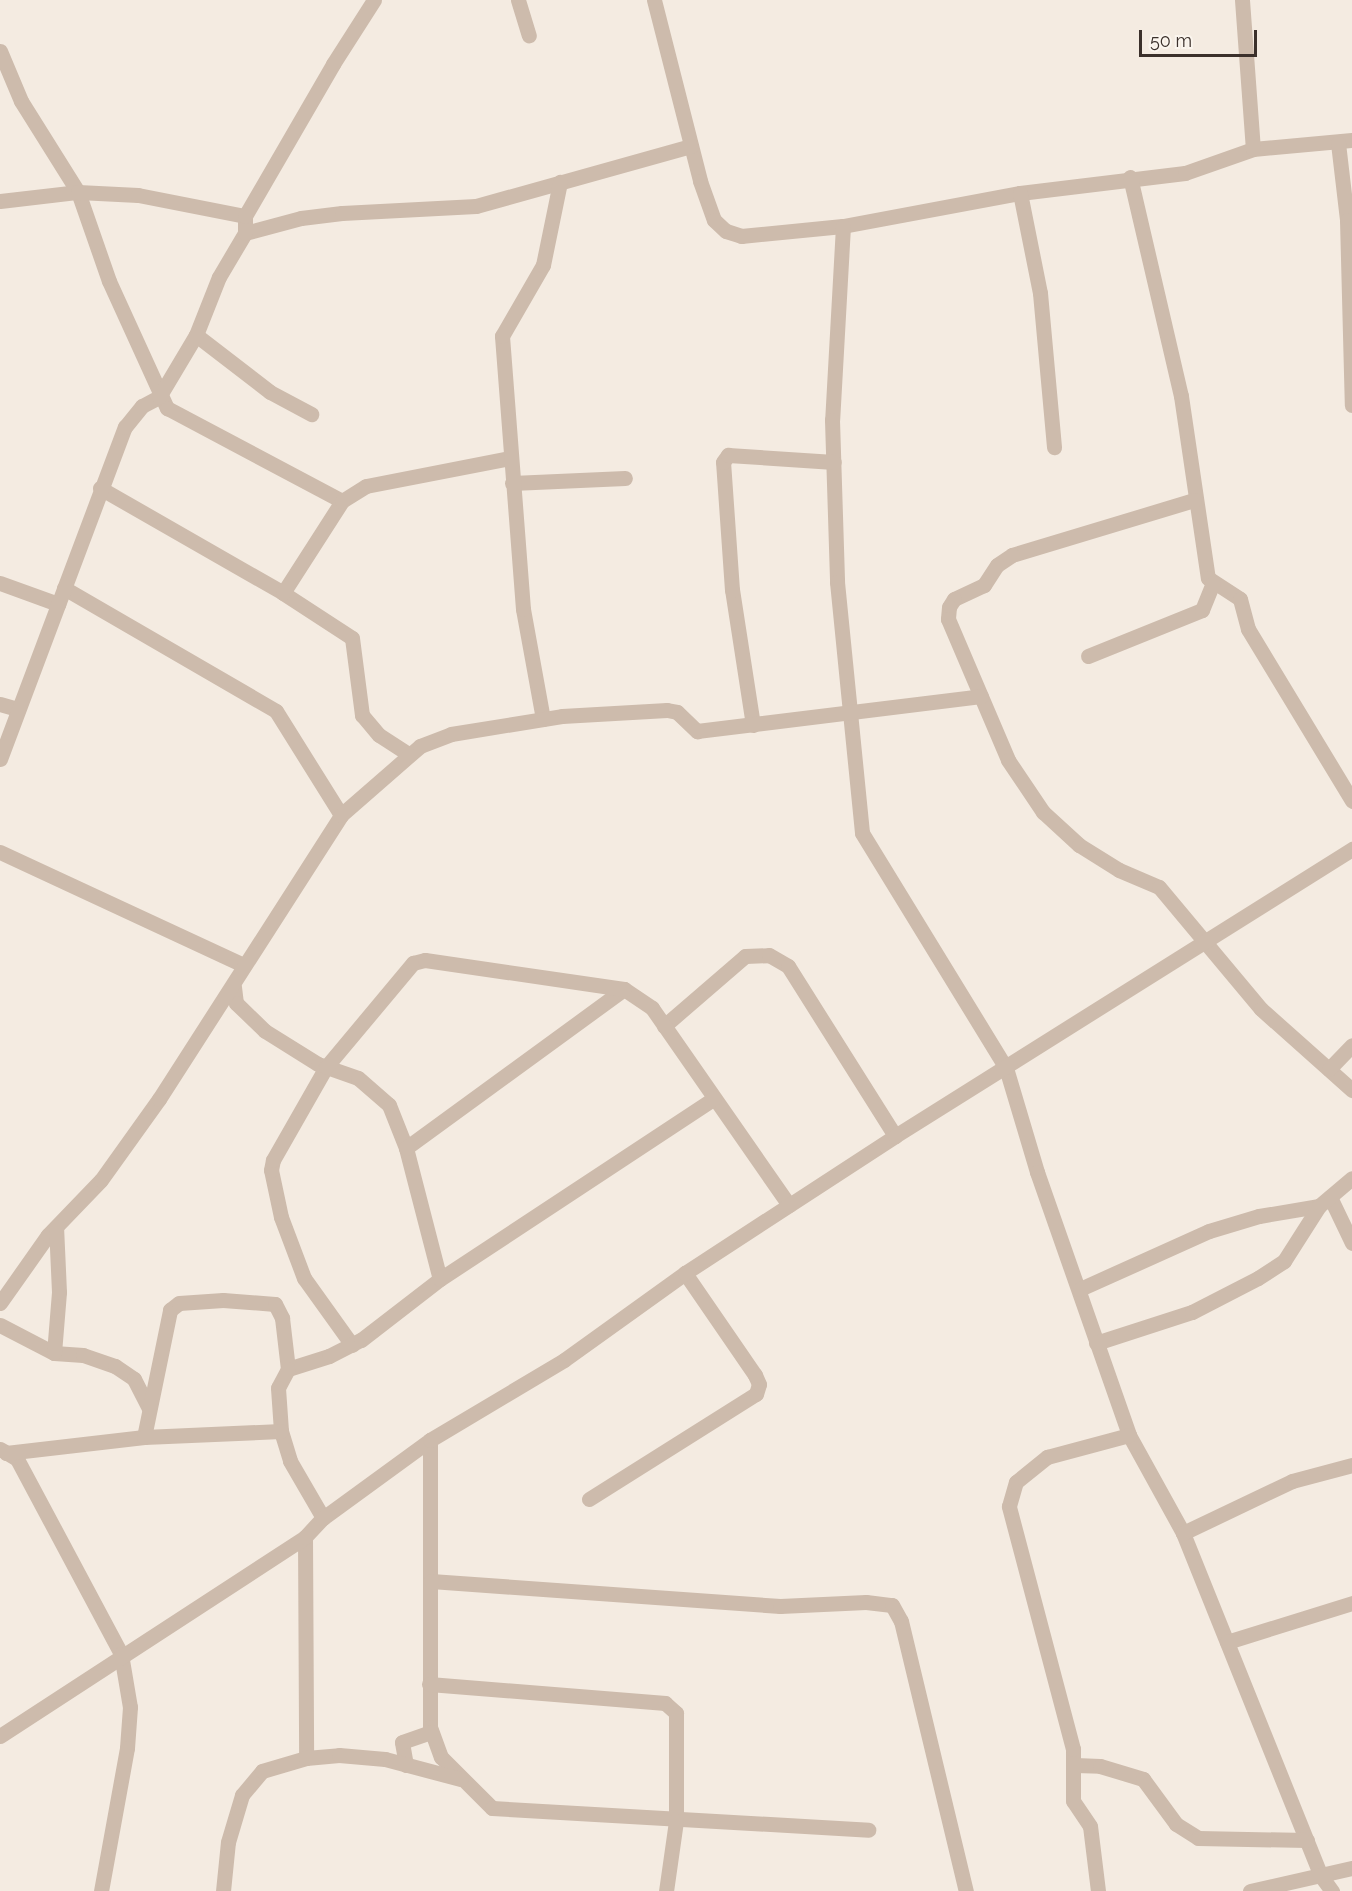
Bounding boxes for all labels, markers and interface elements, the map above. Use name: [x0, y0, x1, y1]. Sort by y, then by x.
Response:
scale bar: [1142, 18, 1260, 56]
text: 50 m: [1150, 30, 1192, 51]

